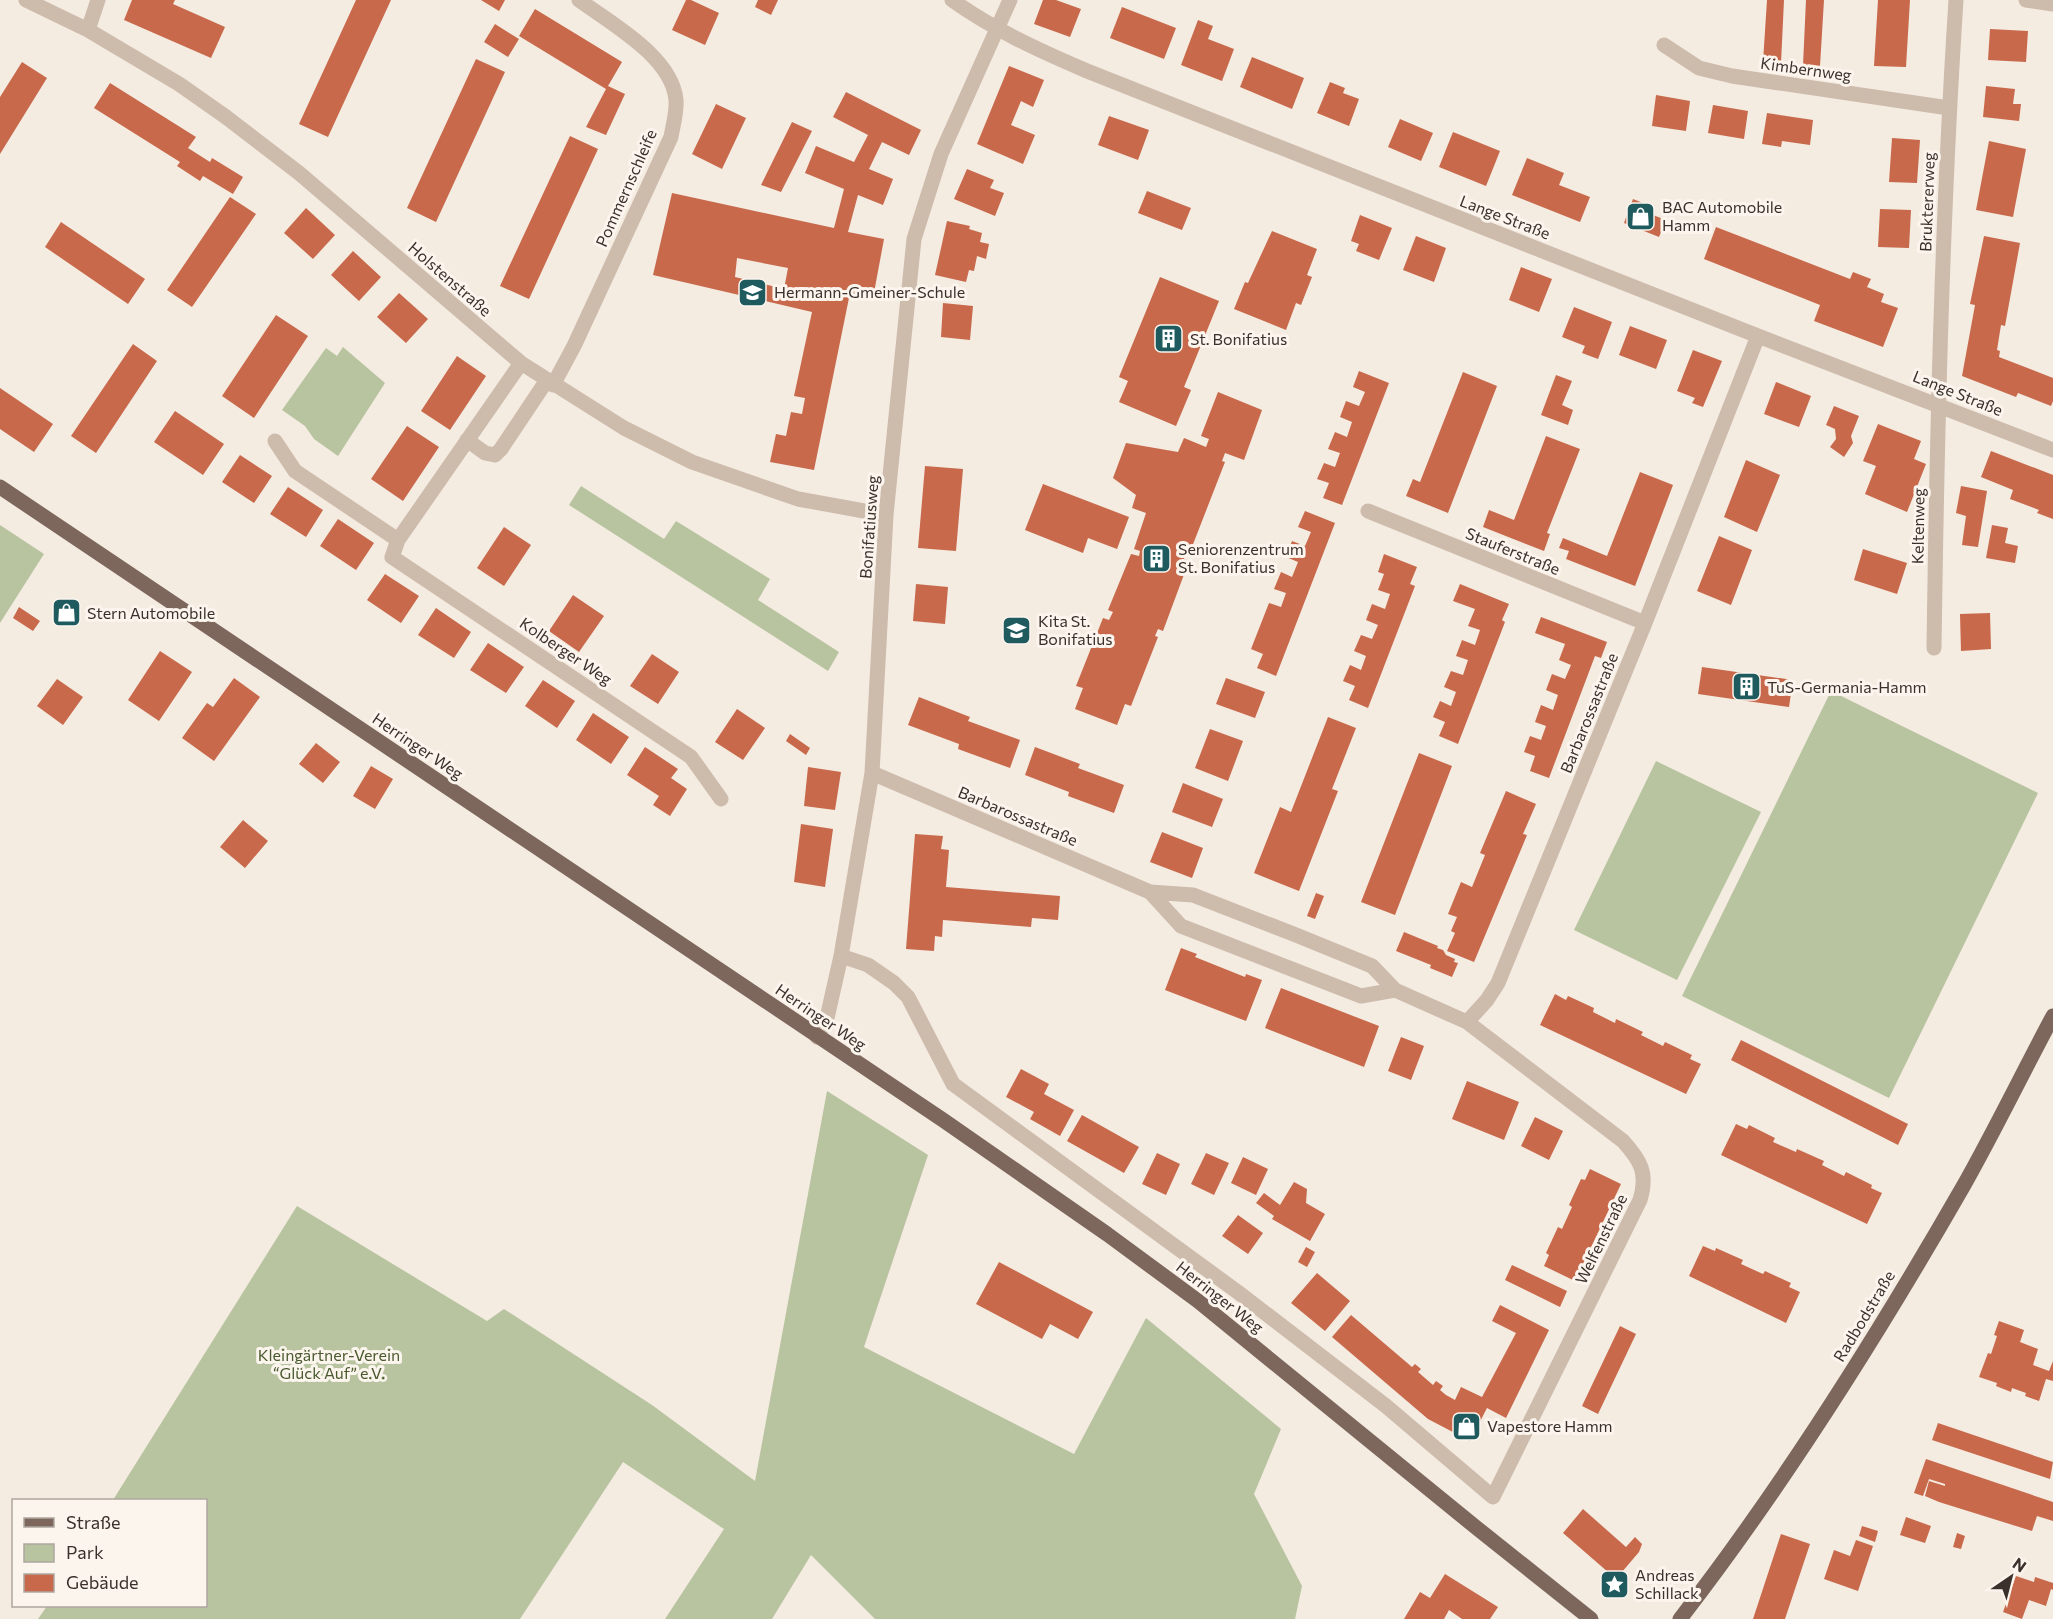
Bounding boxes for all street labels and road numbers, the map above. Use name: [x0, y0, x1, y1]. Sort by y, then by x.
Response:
street label: Kimbernweg: [1759, 53, 1853, 84]
street label: Pommernschleife: [591, 126, 660, 249]
street label: Bruktererweg: [1915, 151, 1938, 252]
street label: Lange Straße: [1457, 191, 1553, 242]
street label: Holstenstraße: [405, 238, 496, 320]
street label: Lange Straße: [1910, 366, 2006, 419]
street label: Bonifatiusweg: [855, 474, 882, 580]
street label: Keltenweg: [1907, 487, 1928, 564]
street label: Stauferstraße: [1463, 523, 1563, 578]
street label: Kolberger Weg: [517, 613, 616, 689]
street label: Barbarossastraße: [1556, 650, 1621, 776]
street label: Herringer Weg: [369, 708, 467, 783]
street label: Barbarossastraße: [956, 782, 1081, 849]
street label: Herringer Weg: [772, 979, 870, 1054]
street label: Welfenstraße: [1571, 1191, 1631, 1287]
street label: Herringer Weg: [1173, 1257, 1268, 1337]
street label: Radbodstraße: [1829, 1267, 1898, 1365]

